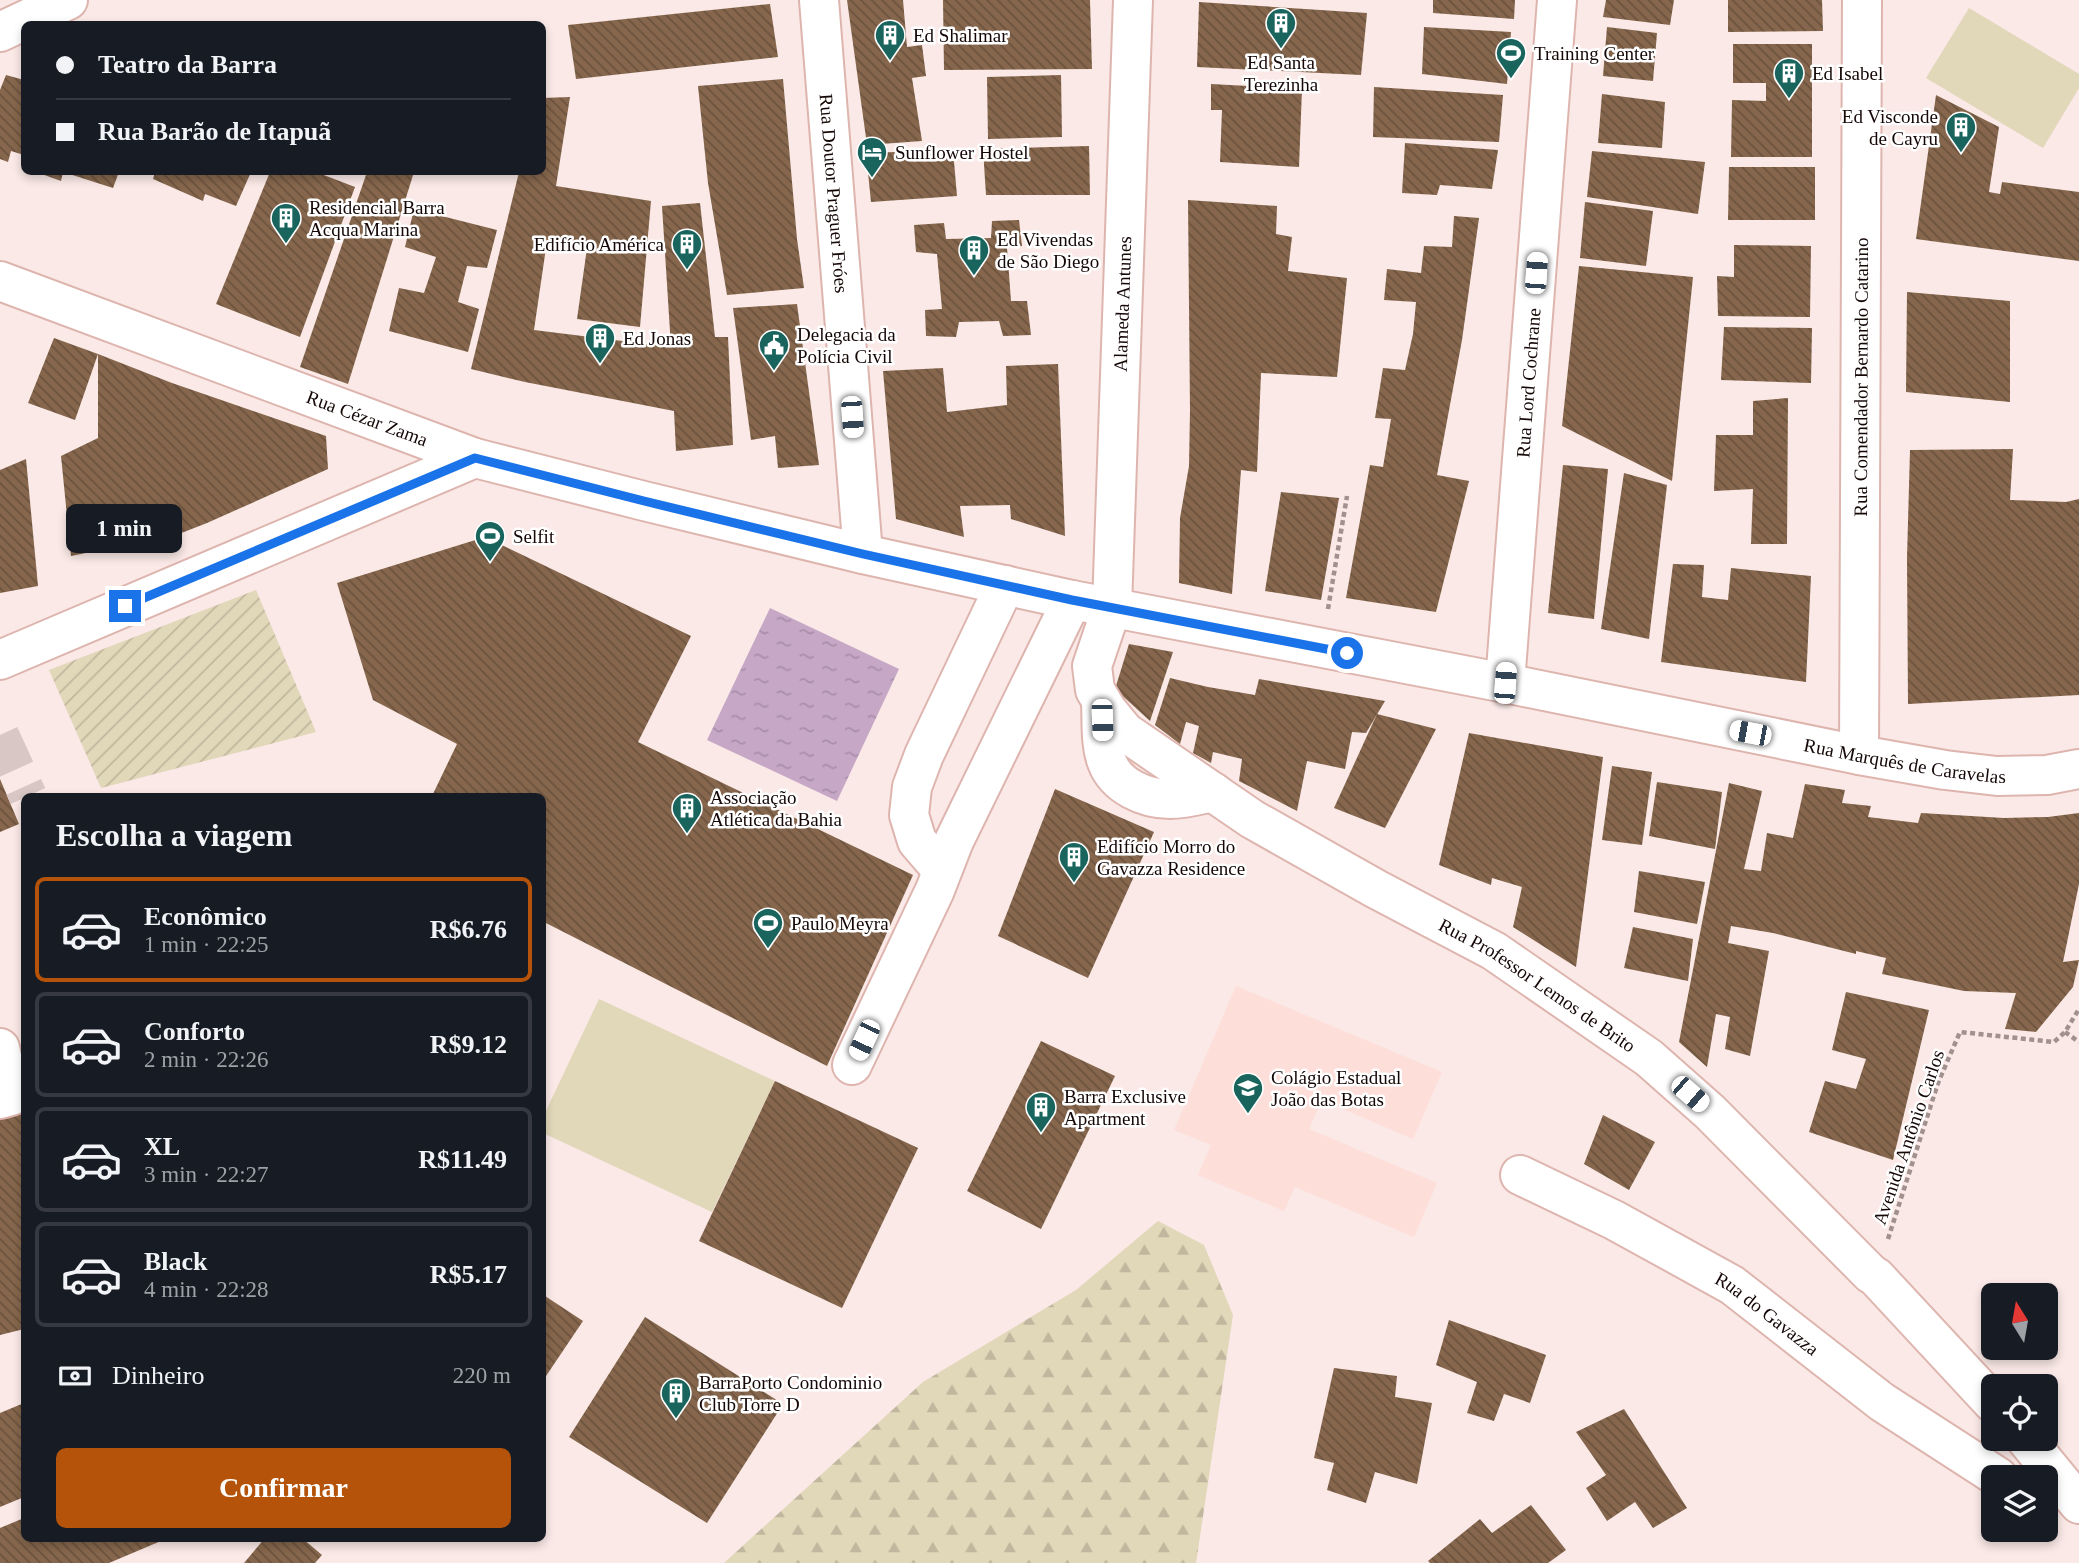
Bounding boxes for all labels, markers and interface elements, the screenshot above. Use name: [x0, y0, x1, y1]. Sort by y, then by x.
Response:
building icon: Ed Santa Terezinha: [1264, 6, 1298, 50]
building icon: Ed Shalimar: [873, 18, 907, 62]
place label: Ed Shalimar: [913, 25, 1008, 46]
sports icon: Training Center: [1494, 36, 1528, 80]
place label: Training Center: [1534, 43, 1655, 64]
text: Teatro da Barra: [98, 50, 277, 79]
place label: Ed Santa Terezinha: [1244, 52, 1319, 95]
building icon: Ed Isabel: [1772, 56, 1806, 100]
place label: Ed Isabel: [1812, 63, 1883, 84]
street label: Rua Doutor Praguer Fróes: [815, 93, 852, 294]
place label: Ed Visconde de Cayru: [1842, 106, 1938, 149]
building icon: Ed Visconde de Cayru: [1944, 110, 1978, 154]
text: Rua Barão de Itapuã: [98, 117, 331, 146]
hotel icon: Sunflower Hostel: [855, 135, 889, 179]
place label: Sunflower Hostel: [895, 142, 1029, 163]
place label: Residencial Barra Acqua Marina: [309, 197, 445, 240]
building icon: Residencial Barra Acqua Marina: [269, 201, 303, 245]
building icon: Edifício América: [670, 227, 704, 271]
place label: Ed Vivendas de São Diego: [997, 229, 1099, 272]
building icon: Ed Vivendas de São Diego: [957, 233, 991, 277]
place label: Edifício América: [534, 234, 665, 255]
street label: Alameda Antunes: [1110, 236, 1135, 372]
street label: Rua Comendador Bernardo Catarino: [1850, 237, 1872, 517]
car: [1525, 251, 1548, 295]
street label: Rua Lord Cochrane: [1512, 307, 1545, 458]
building icon: Ed Jonas: [583, 321, 617, 365]
place label: Delegacia da Polícia Civil: [797, 324, 896, 367]
place label: Ed Jonas: [623, 328, 691, 349]
public building icon: Delegacia da Polícia Civil: [757, 328, 791, 372]
street label: Rua Cézar Zama: [304, 386, 431, 451]
car: [841, 395, 864, 439]
callout: 1 min: [67, 504, 183, 554]
text: 1 min: [96, 516, 152, 541]
sports icon: Selfit: [473, 519, 507, 563]
place label: Selfit: [513, 526, 555, 547]
route end: [109, 590, 141, 622]
route start: [1331, 637, 1363, 669]
car: [1494, 661, 1517, 705]
car: [1091, 699, 1114, 741]
car: [1728, 719, 1773, 747]
street label: Rua Marquês de Caravelas: [1802, 734, 2006, 787]
place label: Associação Atlética da Bahia: [710, 787, 842, 830]
building icon: Associação Atlética da Bahia: [670, 791, 704, 835]
text: Escolha a viagem: [56, 817, 292, 853]
place label: Edifício Morro do Gavazza Residence: [1097, 836, 1245, 879]
building icon: Edifício Morro do Gavazza Residence: [1057, 840, 1091, 884]
icon: car: [60, 898, 123, 961]
text: Econômico: [144, 902, 267, 931]
sports icon: Paulo Meyra: [751, 906, 785, 950]
place label: Paulo Meyra: [791, 913, 889, 934]
street label: Rua Professor Lemos de Brito: [1435, 914, 1639, 1057]
text: R$6.76: [430, 915, 507, 944]
text: 1 min · 22:25: [144, 932, 269, 957]
icon: car: [60, 1013, 123, 1076]
text: Conforto: [144, 1017, 245, 1046]
car: [846, 1017, 883, 1063]
text: R$9.12: [430, 1030, 507, 1059]
text: 2 min · 22:26: [144, 1047, 269, 1072]
street label: Avenida Antônio Carlos: [1869, 1047, 1948, 1227]
place label: Colágio Estadual João das Botas: [1271, 1067, 1401, 1110]
school or university icon: Colágio Estadual João das Botas: [1231, 1071, 1265, 1115]
car: [1668, 1072, 1713, 1116]
place label: Barra Exclusive Apartment: [1064, 1086, 1186, 1129]
building icon: Barra Exclusive Apartment: [1024, 1090, 1058, 1134]
icon: car: [60, 1128, 123, 1191]
text: XL: [144, 1132, 180, 1161]
text: R$11.49: [418, 1145, 507, 1174]
text: 3 min · 22:27: [144, 1162, 269, 1187]
icon: car: [60, 1243, 123, 1306]
text: Black: [144, 1247, 208, 1276]
text: R$5.17: [430, 1260, 507, 1289]
street label: Rua do Gavazza: [1712, 1268, 1823, 1360]
text: 4 min · 22:28: [144, 1277, 269, 1302]
north arrow: [1981, 1283, 2058, 1360]
map controls: [1981, 1283, 2058, 1542]
icon: cash: [56, 1357, 94, 1395]
text: Dinheiro: [112, 1361, 204, 1390]
text: 220 m: [453, 1363, 511, 1388]
place label: BarraPorto Condominio Club Torre D: [699, 1372, 882, 1415]
button: locate: [1981, 1374, 2058, 1451]
building icon: BarraPorto Condominio Club Torre D: [659, 1376, 693, 1420]
button: Confirmar: [56, 1448, 511, 1528]
button: layers: [1981, 1465, 2058, 1542]

